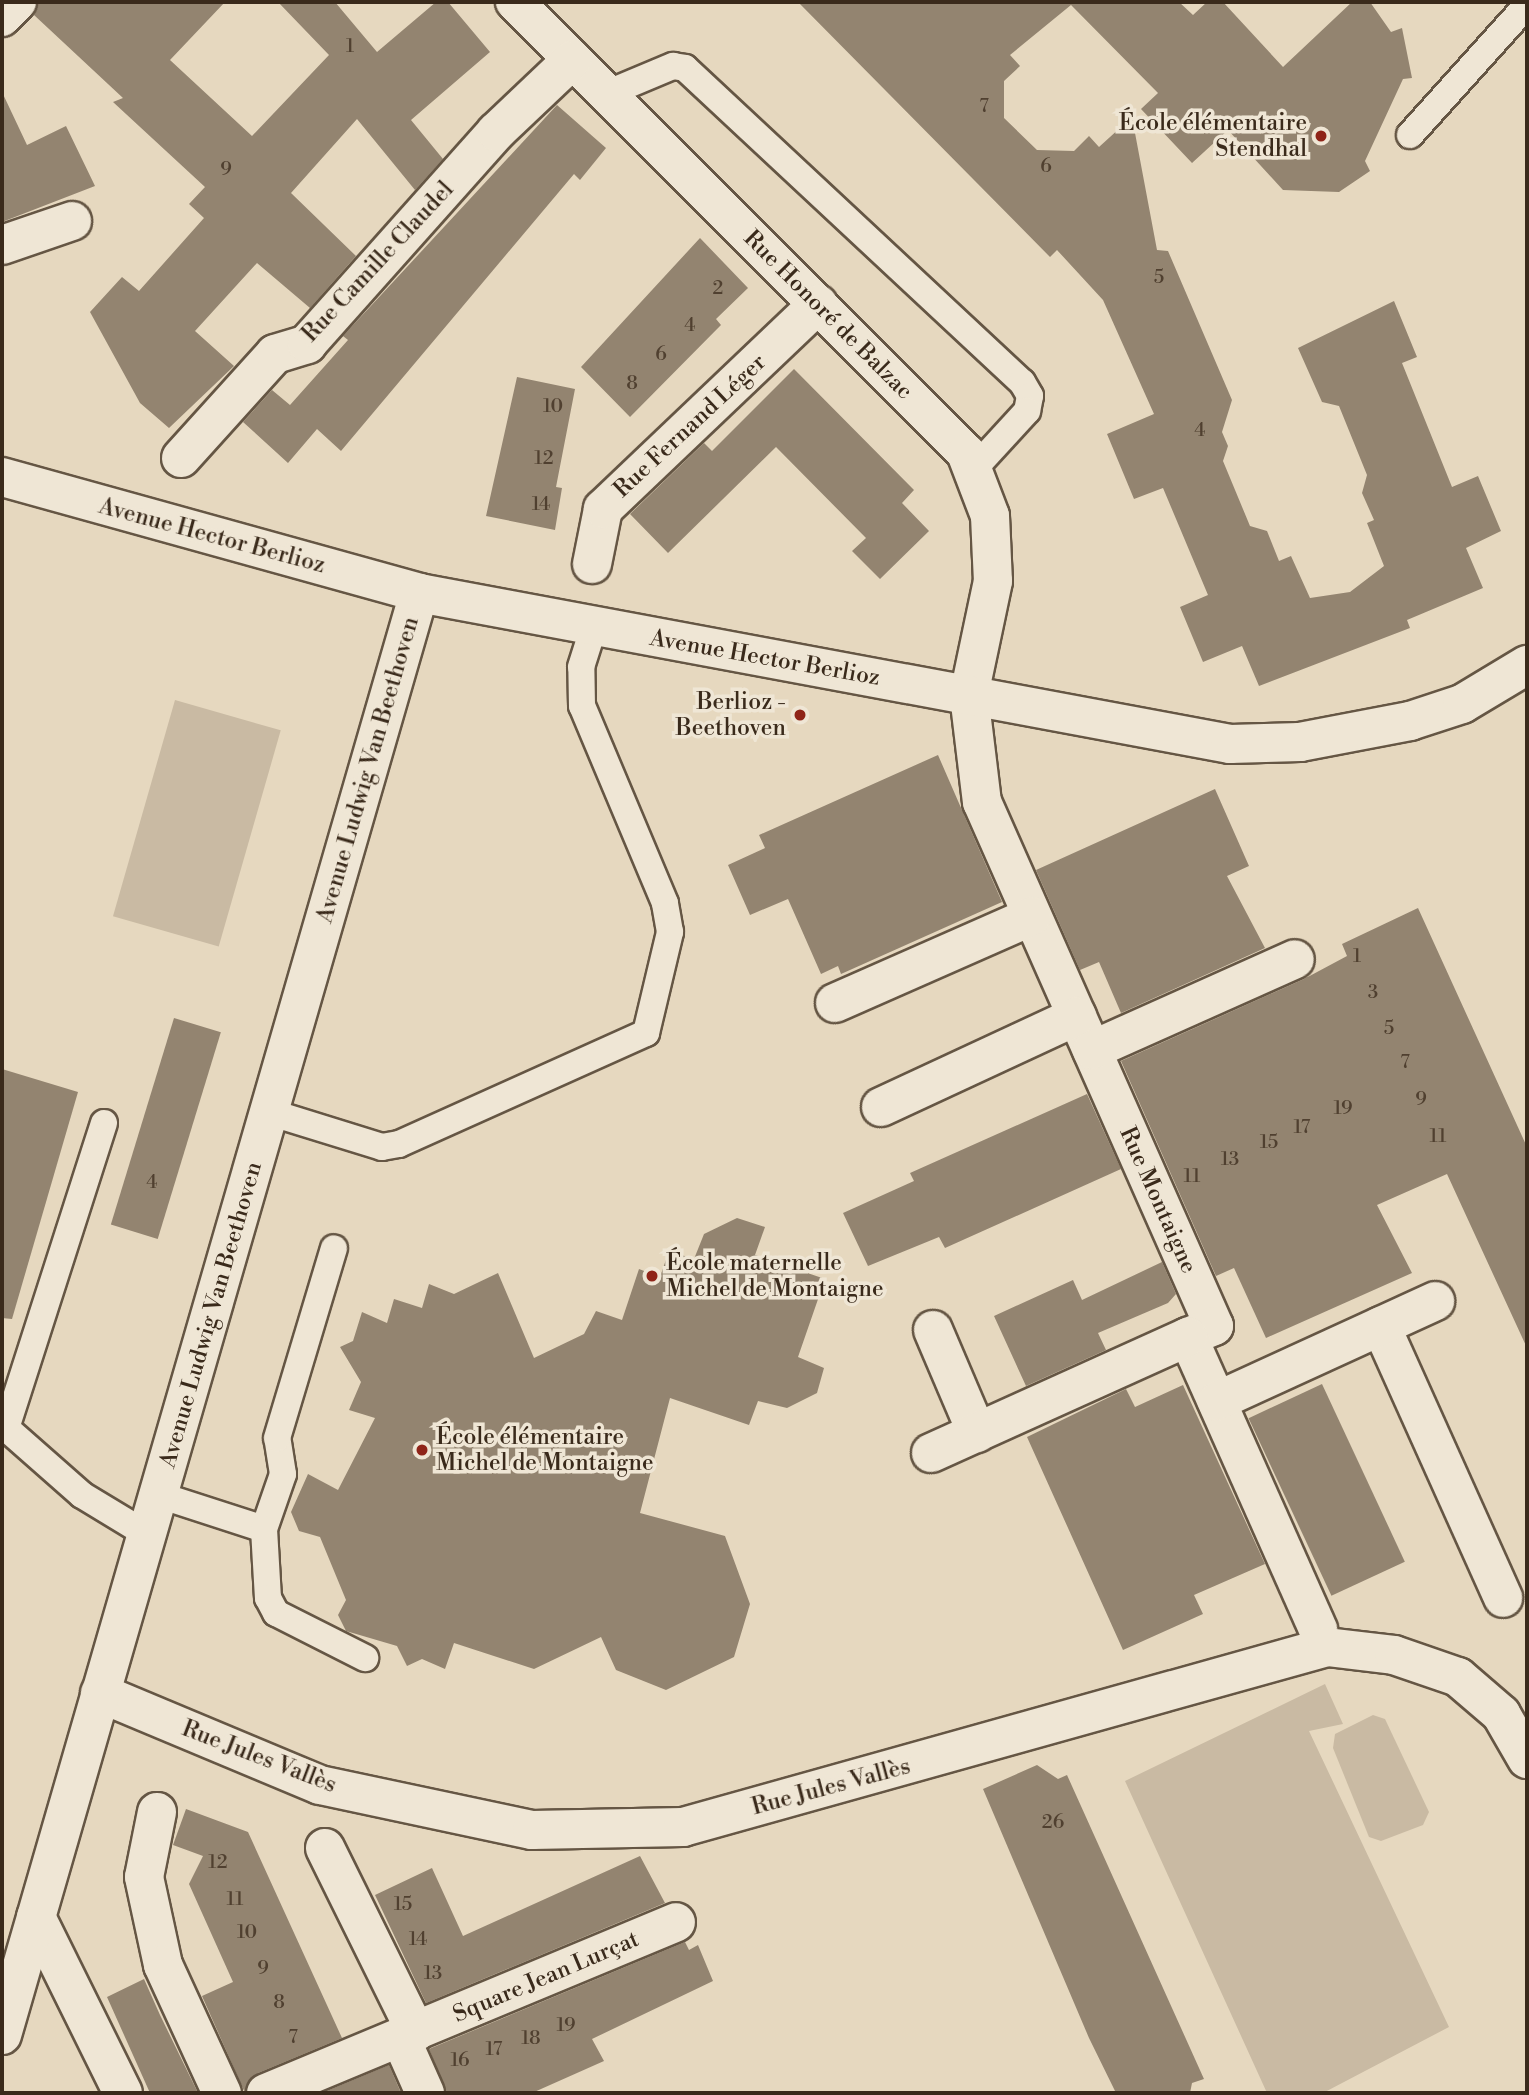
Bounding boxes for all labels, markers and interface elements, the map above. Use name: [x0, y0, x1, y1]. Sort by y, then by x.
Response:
house number: 1: [346, 36, 354, 58]
house number: 7: [979, 96, 989, 118]
place label: École élémentaire Stendhal: [1119, 109, 1307, 163]
marker: École élémentaire Stendhal: [1313, 128, 1329, 144]
house number: 6: [1040, 156, 1052, 178]
house number: 9: [220, 159, 232, 181]
street label: Rue Camille Claudel: [297, 176, 459, 348]
street label: Rue Honoré de Balzac: [738, 225, 918, 405]
house number: 5: [1154, 267, 1164, 289]
house number: 2: [713, 278, 723, 300]
house number: 4: [684, 315, 696, 337]
house number: 6: [655, 344, 667, 366]
street label: Rue Fernand Léger: [608, 348, 772, 504]
house number: 8: [626, 373, 638, 395]
house number: 10: [543, 396, 563, 418]
house number: 4: [1194, 420, 1206, 442]
house number: 12: [534, 448, 554, 470]
street label: Avenue Hector Berlioz: [96, 492, 328, 580]
house number: 14: [532, 494, 550, 516]
street label: Avenue Ludwig Van Beethoven: [311, 614, 425, 926]
street label: Avenue Hector Berlioz: [648, 624, 882, 692]
place label: Berlioz - Beethoven: [676, 688, 786, 742]
marker: Berlioz - Beethoven: [792, 707, 808, 723]
house number: 1: [1353, 946, 1361, 968]
house number: 3: [1368, 982, 1378, 1004]
house number: 5: [1384, 1018, 1394, 1040]
house number: 7: [1400, 1052, 1410, 1074]
house number: 9: [1415, 1089, 1427, 1111]
house number: 19: [1333, 1098, 1353, 1120]
house number: 17: [1294, 1117, 1310, 1139]
street label: Rue Montaigne: [1113, 1123, 1203, 1277]
house number: 11: [1430, 1126, 1446, 1148]
house number: 15: [1260, 1132, 1278, 1154]
house number: 13: [1221, 1149, 1239, 1171]
street label: Avenue Ludwig Van Beethoven: [154, 1159, 268, 1471]
house number: 11: [1184, 1166, 1200, 1188]
house number: 4: [146, 1172, 158, 1194]
place label: École maternelle Michel de Montaigne: [666, 1249, 884, 1303]
marker: École maternelle Michel de Montaigne: [644, 1268, 660, 1284]
place label: École élémentaire Michel de Montaigne: [436, 1423, 654, 1477]
marker: École élémentaire Michel de Montaigne: [414, 1442, 430, 1458]
street label: Rue Jules Vallès: [178, 1715, 340, 1799]
street label: Rue Jules Vallès: [749, 1753, 913, 1821]
house number: 26: [1042, 1812, 1064, 1834]
house number: 12: [208, 1852, 228, 1874]
house number: 11: [227, 1889, 243, 1911]
house number: 15: [394, 1894, 412, 1916]
house number: 10: [237, 1922, 257, 1944]
street label: Square Jean Lurçat: [449, 1925, 643, 2029]
house number: 14: [409, 1929, 427, 1951]
house number: 9: [257, 1958, 269, 1980]
house number: 13: [424, 1963, 442, 1985]
house number: 8: [273, 1992, 285, 2014]
house number: 19: [556, 2015, 576, 2037]
house number: 7: [288, 2027, 298, 2049]
house number: 18: [521, 2028, 541, 2050]
house number: 17: [486, 2039, 502, 2061]
house number: 16: [450, 2050, 470, 2072]

